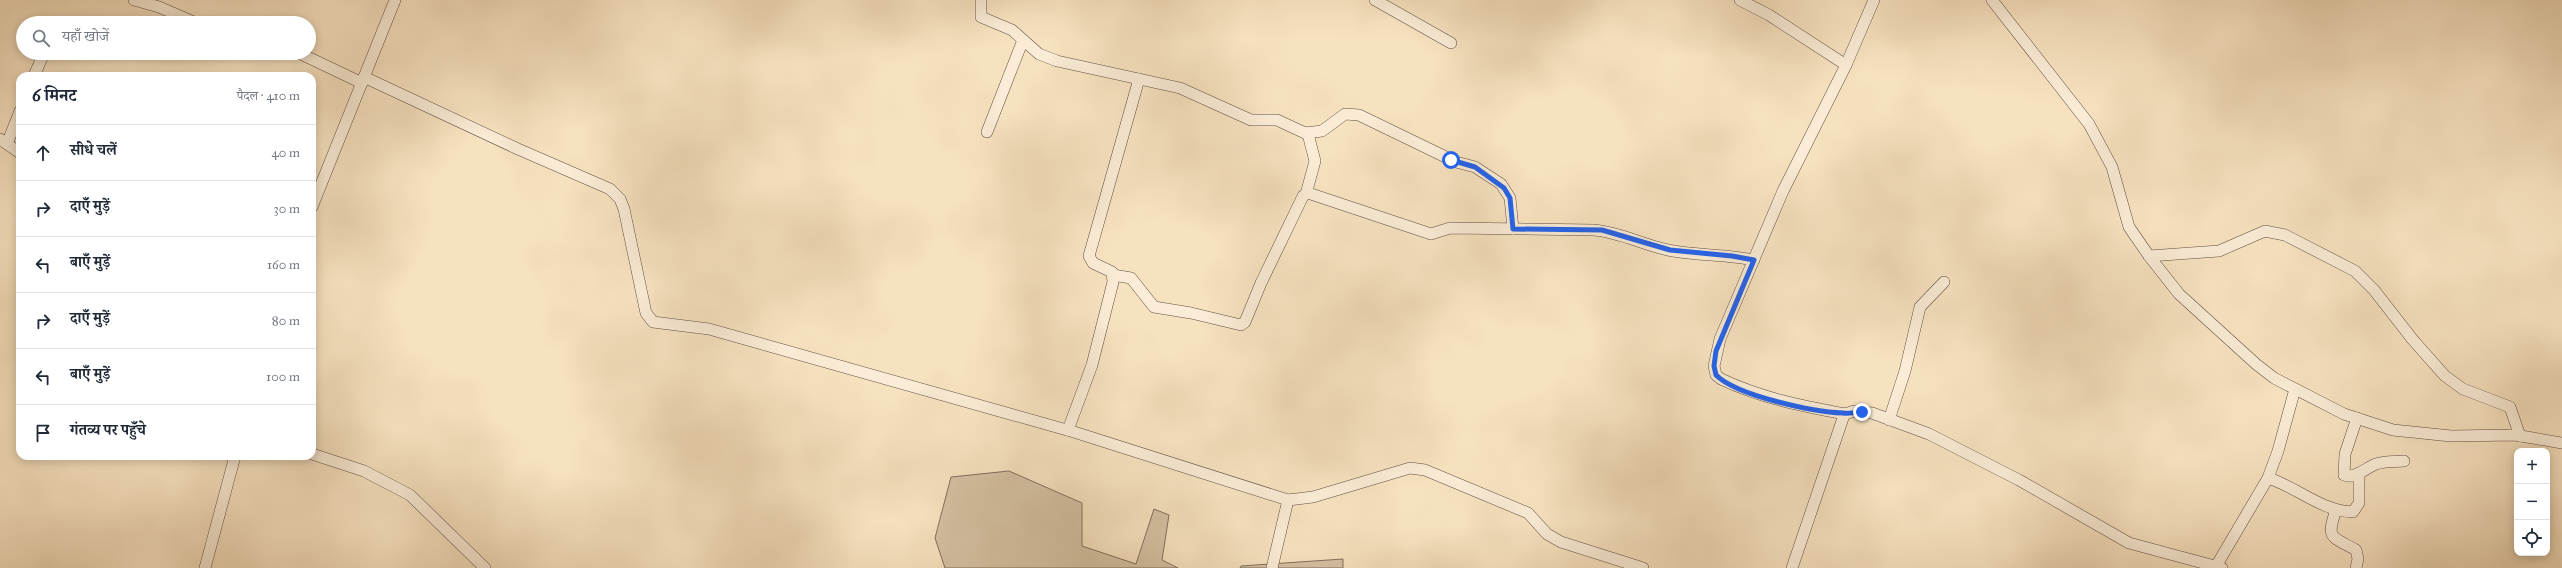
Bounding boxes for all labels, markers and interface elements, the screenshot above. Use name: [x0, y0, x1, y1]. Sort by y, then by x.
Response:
search box: [16, 16, 316, 60]
icon: search: [30, 27, 52, 49]
text: यहाँ खोजें: [62, 27, 109, 45]
text: 6 मिनट: [32, 85, 77, 106]
text: पैदल · 410 m: [237, 88, 300, 104]
text: सीधे चलें: [70, 141, 117, 159]
icon: ahead: [32, 142, 54, 164]
text: 40 m: [271, 145, 300, 161]
route start: [1442, 151, 1460, 169]
text: दाएँ मुड़ें: [70, 197, 110, 215]
icon: right: [32, 198, 54, 220]
text: 30 m: [274, 201, 300, 217]
text: बाएँ मुड़ें: [70, 253, 110, 271]
icon: left: [32, 254, 54, 276]
text: 160 m: [267, 257, 300, 273]
text: दाएँ मुड़ें: [70, 309, 110, 327]
icon: right: [32, 310, 54, 332]
text: 80 m: [272, 313, 300, 329]
text: बाएँ मुड़ें: [70, 365, 110, 383]
icon: left: [32, 366, 54, 388]
text: 100 m: [266, 369, 300, 385]
route end: [1853, 403, 1871, 421]
text: गंतव्य पर पहुँचे: [70, 421, 146, 439]
icon: arrive: [32, 422, 54, 444]
map controls: [2514, 448, 2550, 556]
button: +: [2514, 448, 2550, 484]
button: −: [2514, 484, 2550, 520]
button: locate: [2514, 520, 2550, 556]

